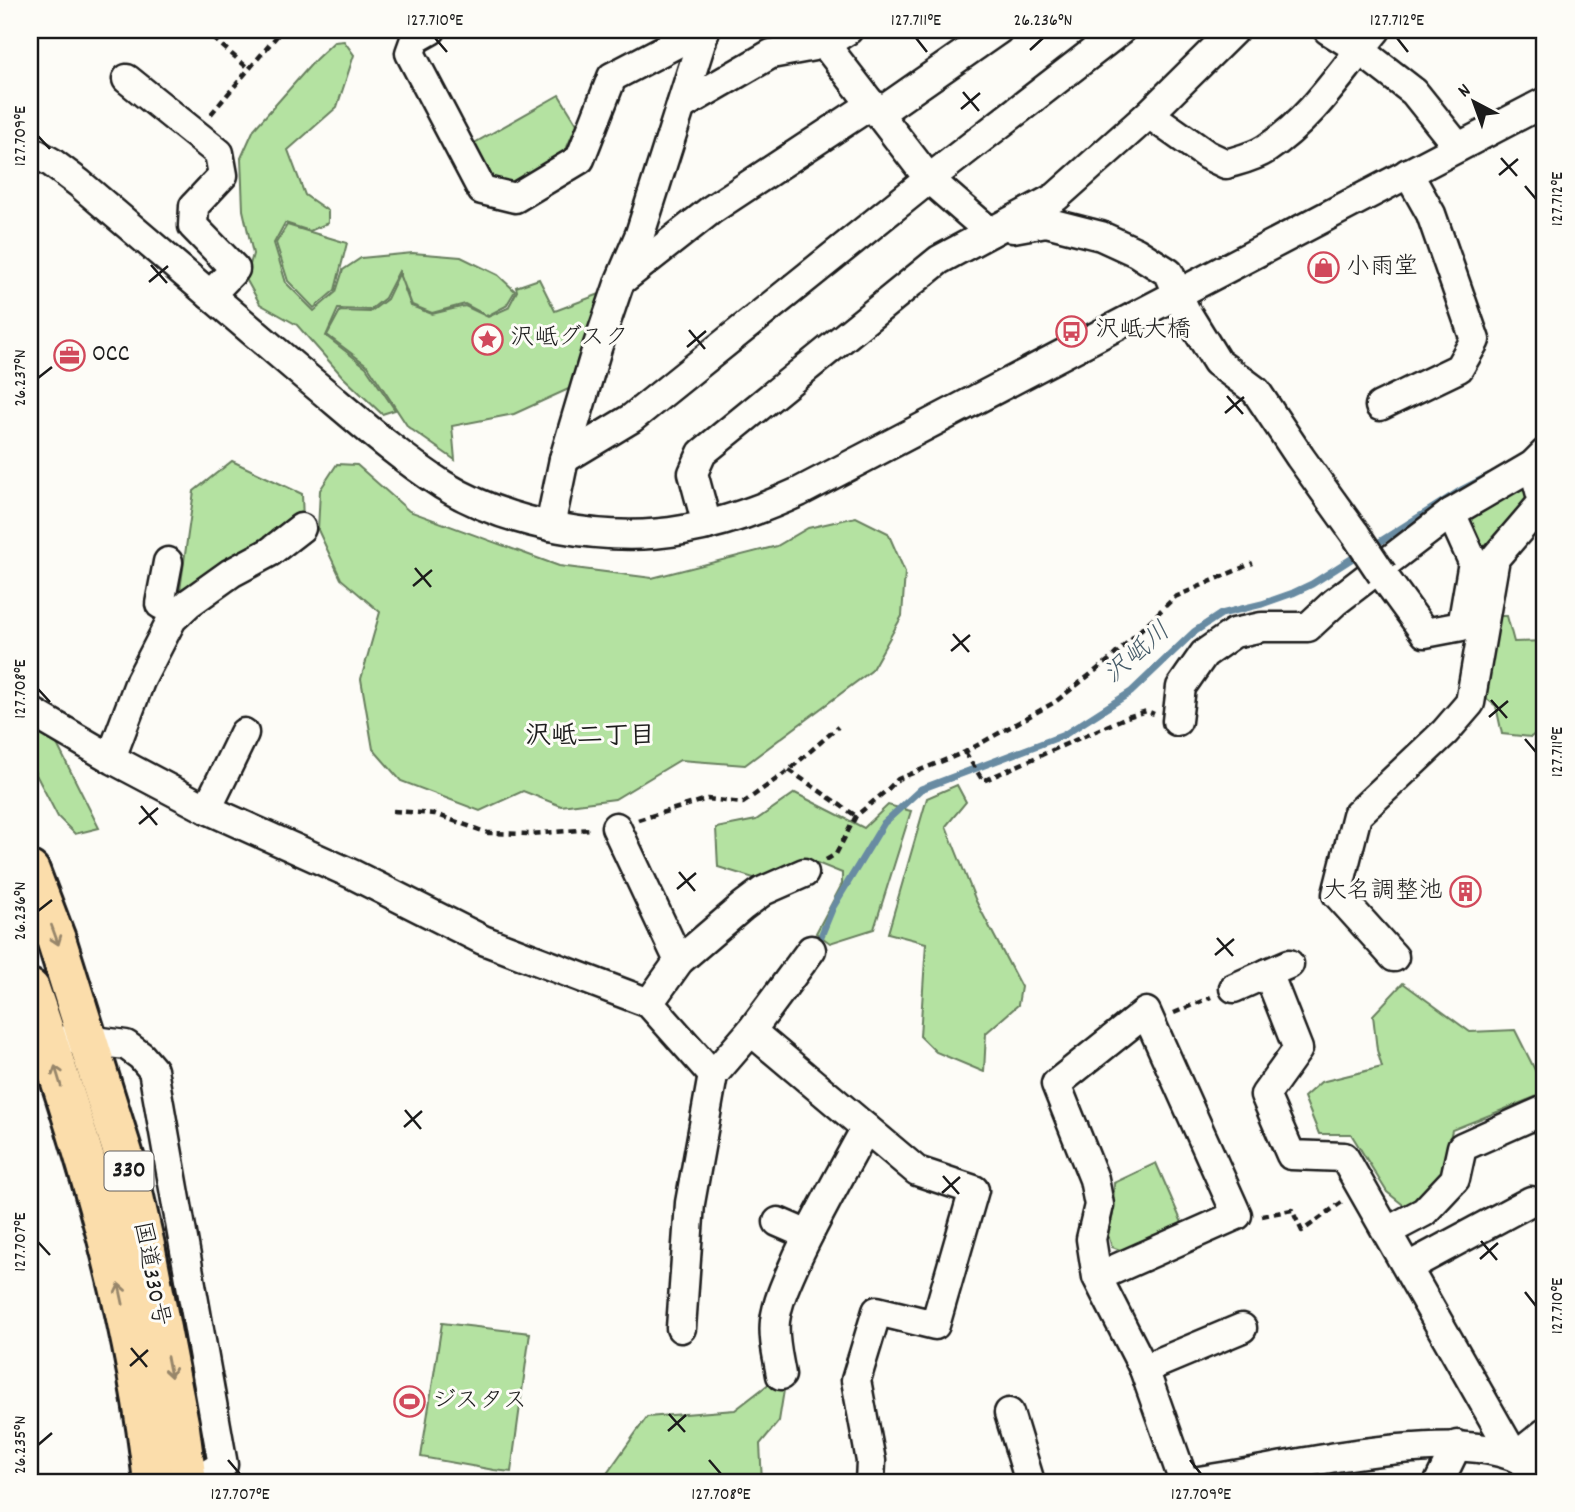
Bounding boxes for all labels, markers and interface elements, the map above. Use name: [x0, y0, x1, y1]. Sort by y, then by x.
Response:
text: 127.710°E: [407, 9, 463, 34]
text: 127.711°E: [891, 9, 941, 34]
text: 26.236°N: [1013, 9, 1073, 34]
text: 127.712°E: [1370, 9, 1424, 34]
north arrow: [1438, 66, 1508, 136]
text: N: [1453, 79, 1478, 105]
text: 127.709°E: [9, 106, 34, 166]
text: 127.712°E: [1546, 172, 1571, 226]
shop icon: 小雨堂: [1306, 251, 1340, 285]
place label: 小雨堂: [1346, 251, 1418, 285]
bus stop icon: 沢岻大橋: [1055, 314, 1089, 348]
place label: 沢岻大橋: [1095, 314, 1191, 348]
place icon: 沢岻グスク: [470, 322, 504, 356]
place label: 沢岻グスク: [510, 322, 629, 356]
office icon: OCC: [52, 338, 86, 372]
place label: OCC: [92, 338, 130, 372]
text: 26.237°N: [9, 349, 34, 407]
water label: 沢岻川: [1096, 614, 1180, 694]
text: 127.708°E: [9, 659, 34, 719]
district label: 沢岻二丁目: [525, 719, 655, 756]
text: 127.711°E: [1546, 727, 1571, 777]
place label: 大名調整池: [1323, 875, 1443, 909]
building icon: 大名調整池: [1449, 875, 1483, 909]
text: 26.236°N: [9, 881, 34, 941]
one-way arrow: [49, 923, 62, 945]
one-way arrow: [51, 1065, 64, 1087]
road number: 330: [104, 1152, 154, 1190]
text: 127.707°E: [9, 1212, 34, 1272]
street label: 国道330号: [123, 1219, 177, 1329]
text: 127.710°E: [1546, 1278, 1571, 1334]
one-way arrow: [113, 1283, 127, 1306]
one-way arrow: [162, 1355, 176, 1378]
sports icon: ジスタス: [392, 1385, 426, 1419]
place label: ジスタス: [432, 1385, 527, 1419]
text: 26.235°N: [9, 1416, 34, 1474]
text: 127.707°E: [210, 1483, 270, 1508]
text: 127.708°E: [691, 1483, 751, 1508]
text: 127.709°E: [1171, 1483, 1231, 1508]

